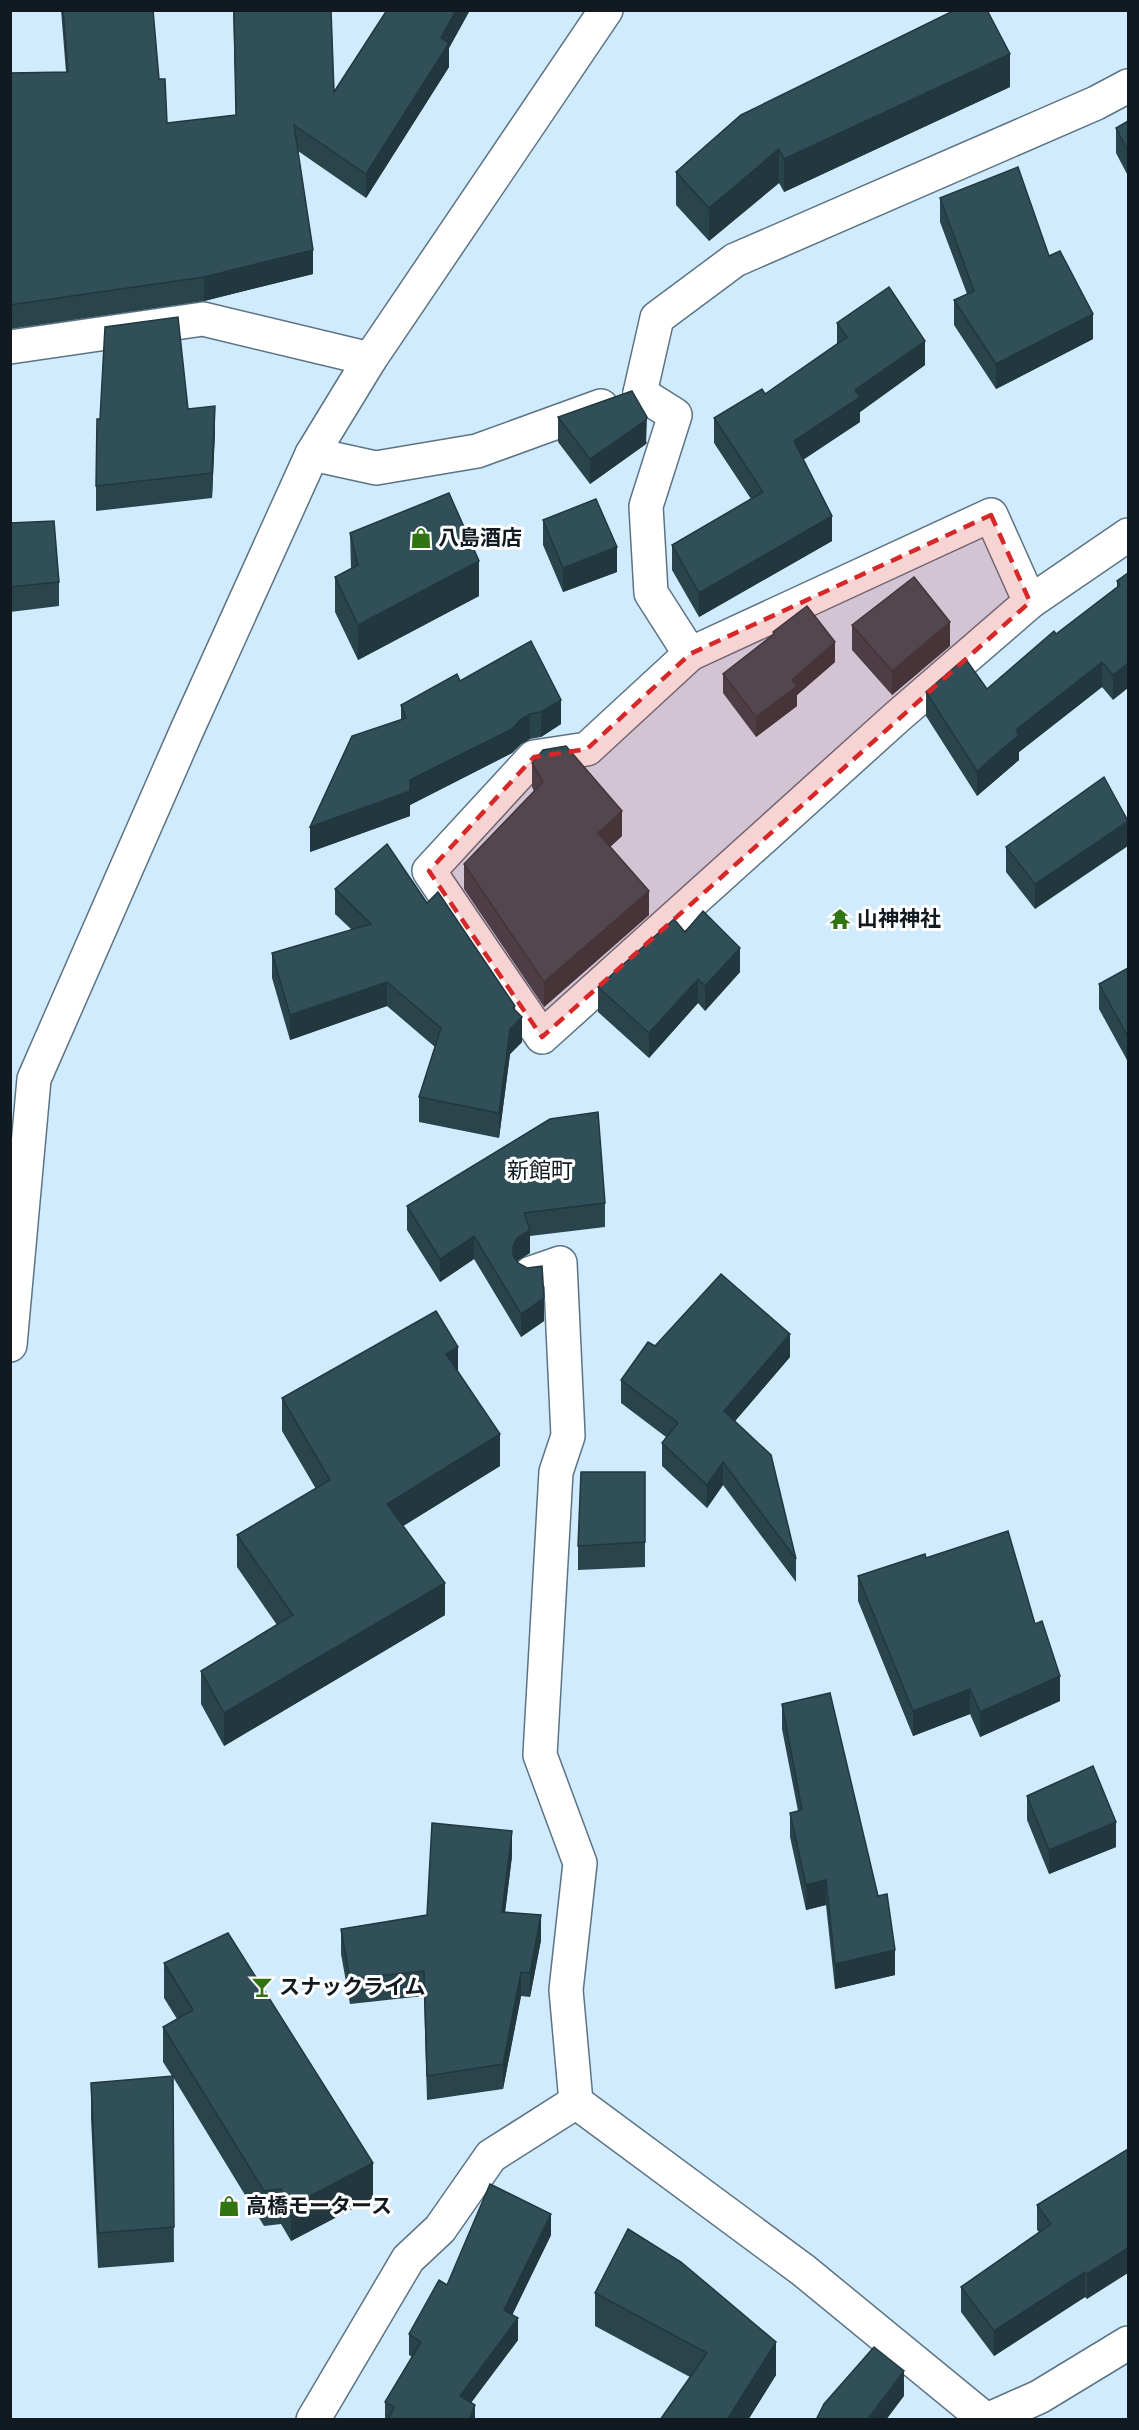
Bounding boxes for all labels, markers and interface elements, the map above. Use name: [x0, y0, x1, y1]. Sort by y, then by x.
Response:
place label: 八島酒店: [438, 524, 522, 552]
shop icon: 八島酒店: [409, 526, 433, 550]
place label: 山神神社: [857, 905, 941, 933]
temple icon: 山神神社: [828, 907, 852, 931]
district label: 新館町: [507, 1156, 573, 1185]
place label: スナックライム: [279, 1973, 426, 2001]
bar icon: スナックライム: [250, 1975, 274, 1999]
place label: 高橋モータース: [246, 2192, 392, 2220]
shop icon: 高橋モータース: [217, 2194, 241, 2218]

